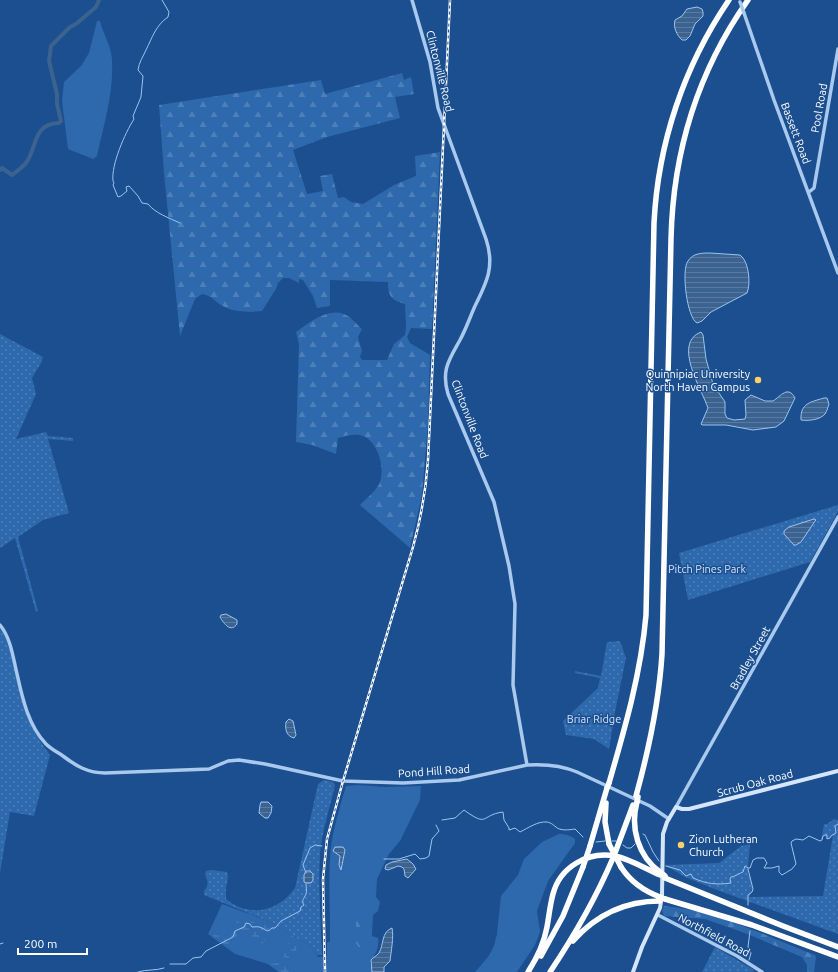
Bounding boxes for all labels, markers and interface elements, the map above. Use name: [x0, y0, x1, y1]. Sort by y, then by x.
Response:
street label: Clintonville Road: [424, 29, 456, 113]
street label: Pool Road: [809, 82, 829, 134]
street label: Bassett Road: [779, 101, 813, 165]
place label: Quinnipiac University North Haven Campus: [646, 368, 751, 393]
marker: Quinnipiac University North Haven Campus: [753, 375, 763, 385]
street label: Clintonville Road: [449, 378, 491, 460]
park label: Pitch Pines Park: [668, 563, 747, 575]
street label: Bradley Street: [728, 624, 773, 692]
park label: Briar Ridge: [567, 713, 621, 725]
street label: Pond Hill Road: [398, 762, 470, 780]
street label: Scrub Oak Road: [716, 767, 794, 799]
place label: Zion Lutheran Church: [689, 833, 758, 858]
marker: Zion Lutheran Church: [676, 840, 686, 850]
street label: Northfield Road: [676, 911, 752, 959]
scale bar: [18, 930, 87, 956]
text: 200 m: [24, 937, 57, 950]

